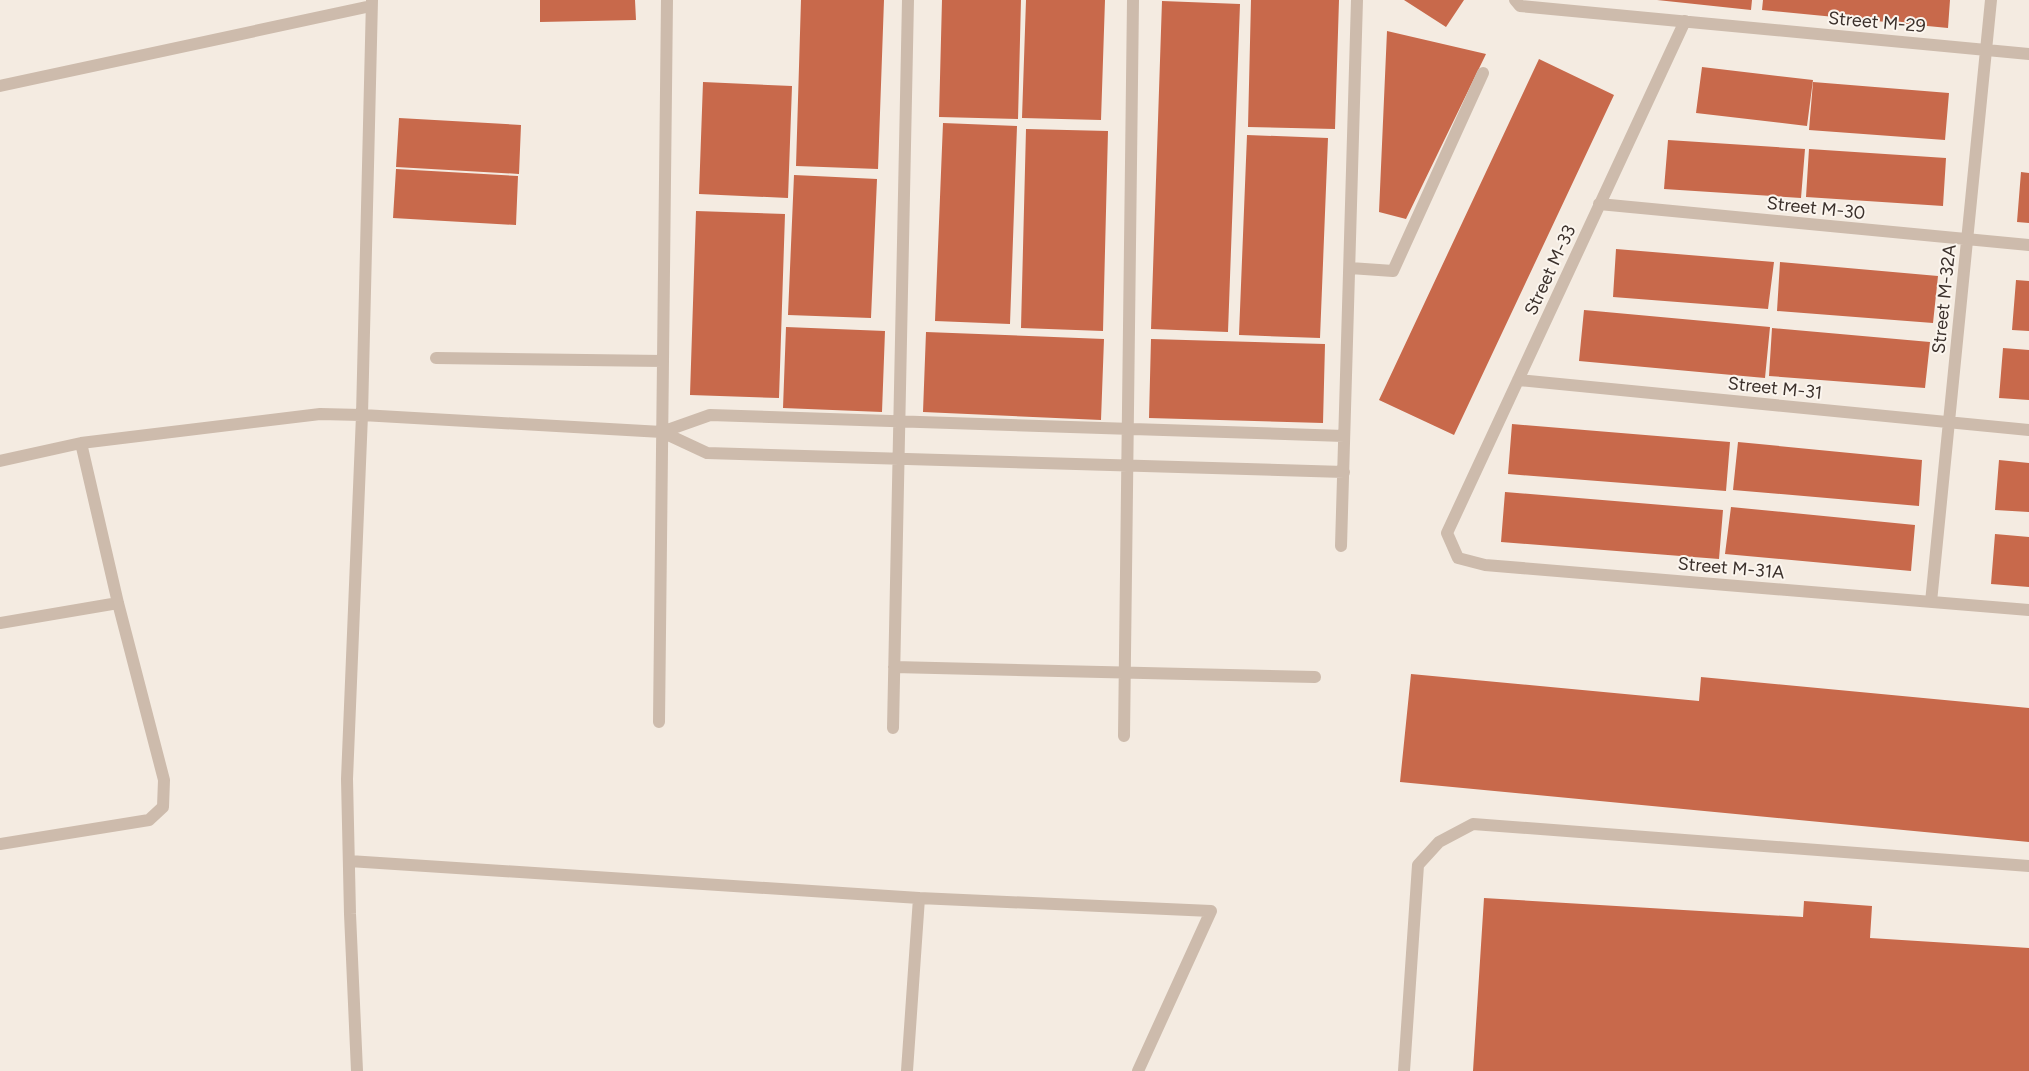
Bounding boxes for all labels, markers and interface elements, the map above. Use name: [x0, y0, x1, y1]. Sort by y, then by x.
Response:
street label: Street M-29: [1827, 7, 1927, 37]
street label: Street M-30: [1766, 192, 1866, 224]
street label: Street M-33: [1519, 221, 1581, 319]
street label: Street M-32A: [1927, 243, 1961, 355]
street label: Street M-31: [1727, 372, 1823, 404]
street label: Street M-31A: [1677, 552, 1785, 584]

